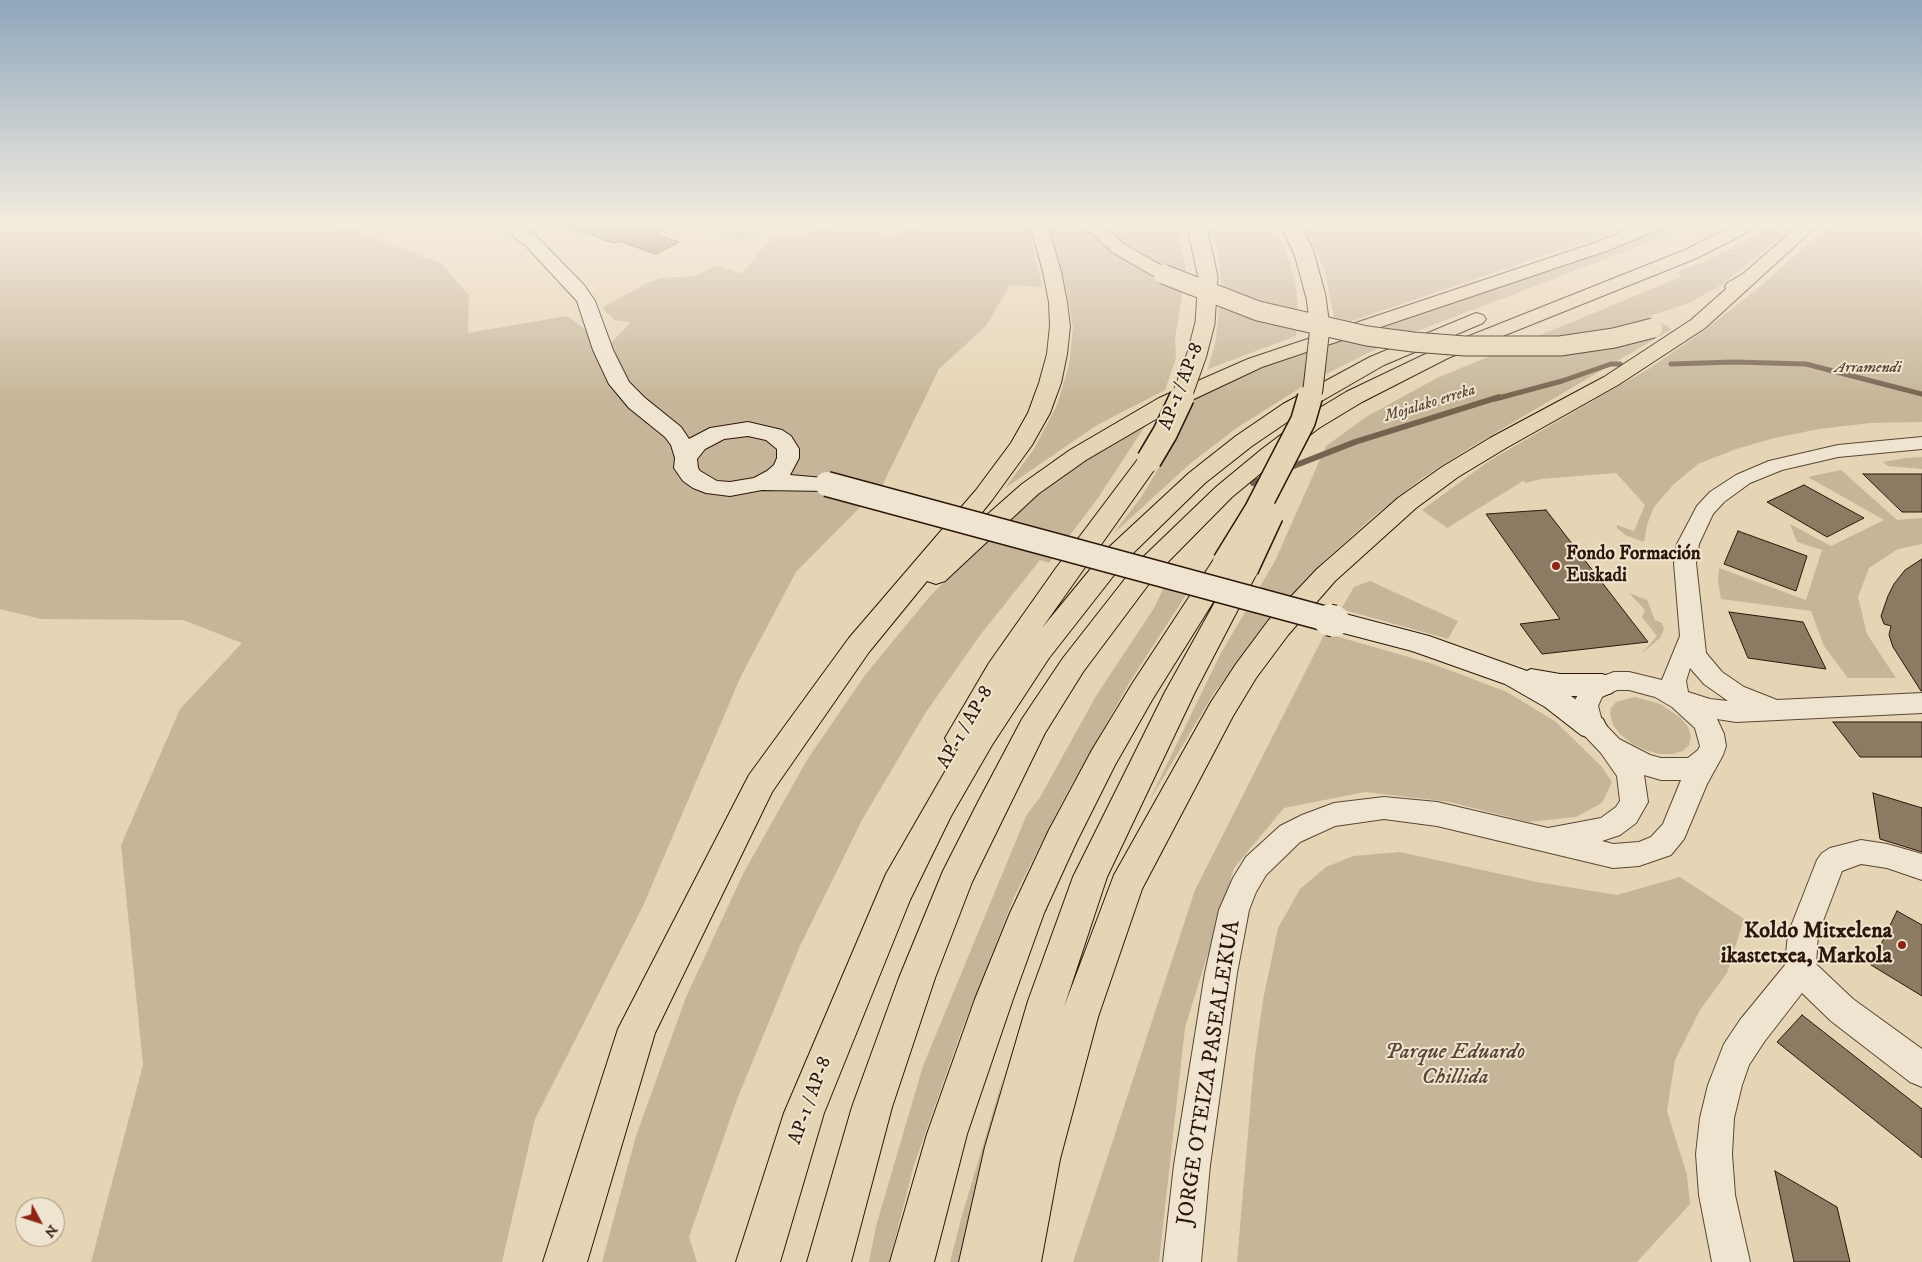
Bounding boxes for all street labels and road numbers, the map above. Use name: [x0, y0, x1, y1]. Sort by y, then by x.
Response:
street label: AP-1 / AP-8: [1155, 340, 1209, 434]
street label: AP-1 / AP-8: [933, 683, 999, 773]
street label: JORGE OTEIZA PASEALEKUA: [1173, 919, 1247, 1227]
street label: AP-1 / AP-8: [785, 1054, 837, 1148]

